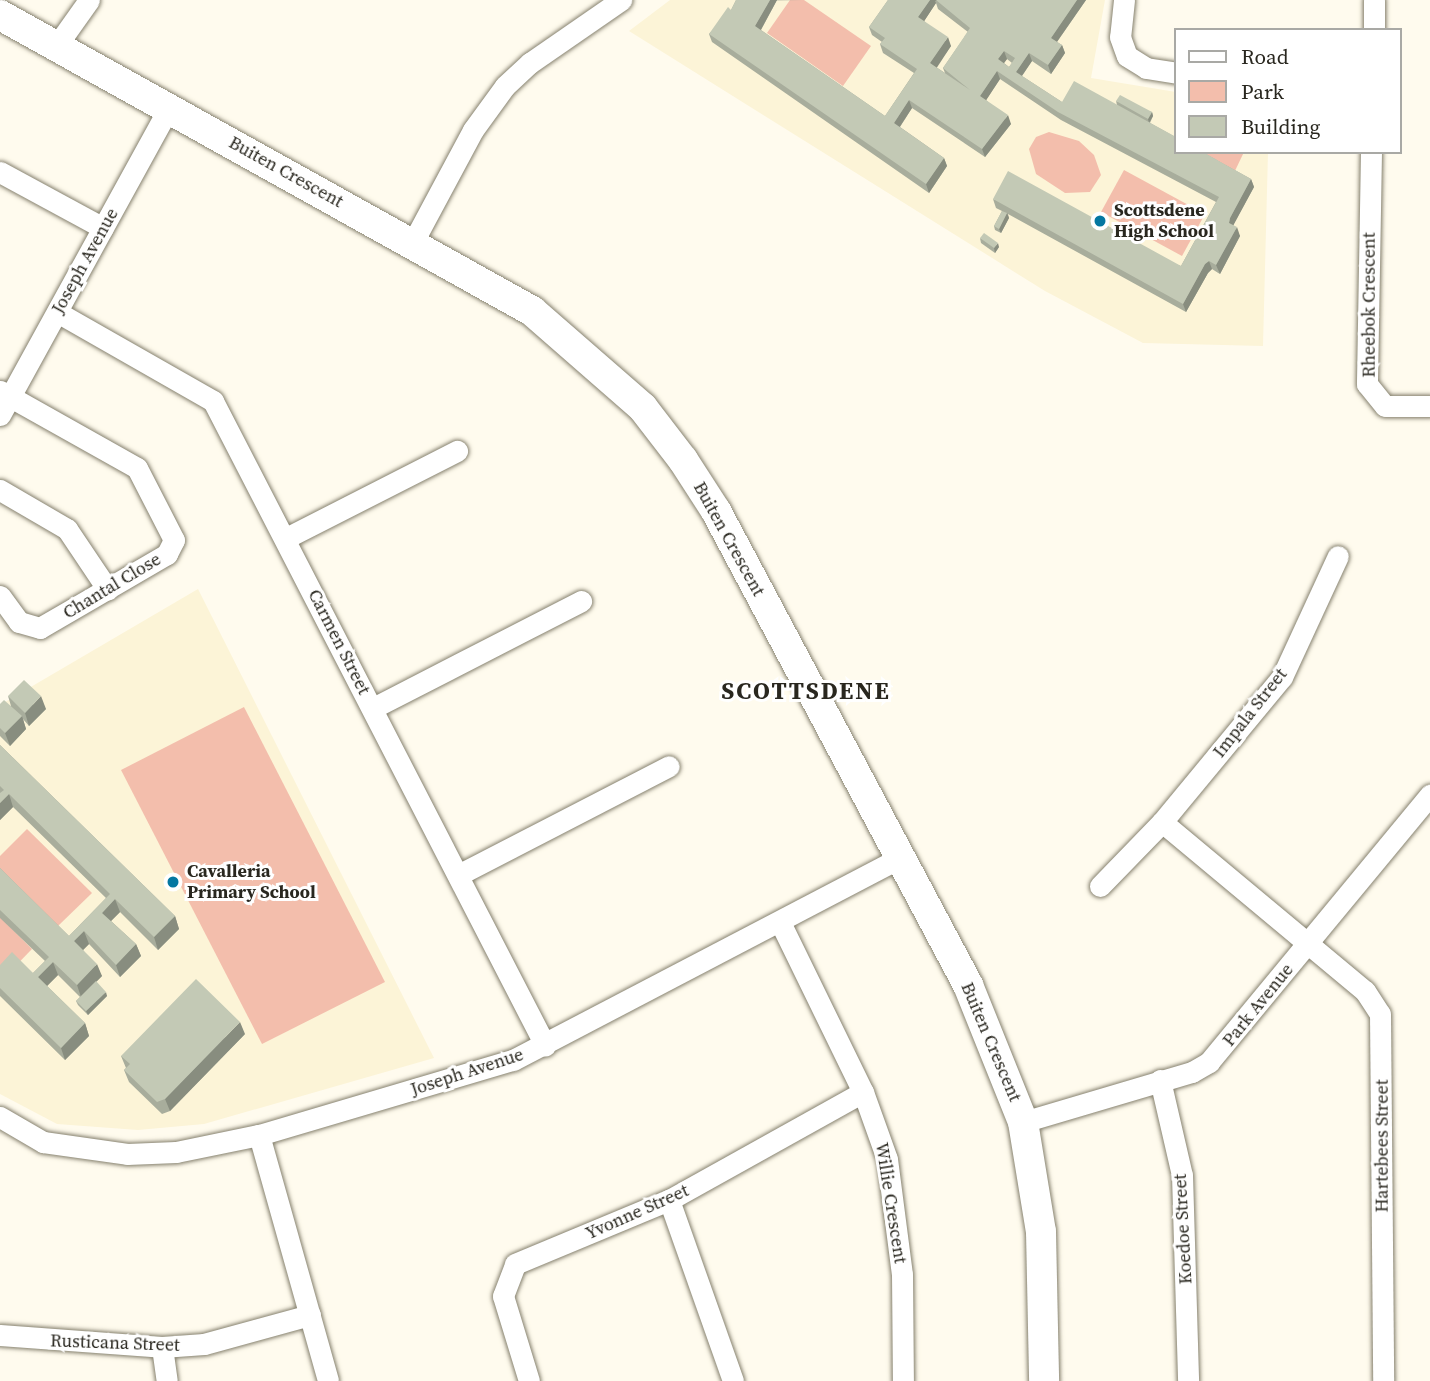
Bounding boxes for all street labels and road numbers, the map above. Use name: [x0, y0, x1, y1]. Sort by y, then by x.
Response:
street label: Buiten Crescent: [225, 132, 347, 212]
street label: Joseph Avenue: [47, 204, 123, 318]
street label: Rheebok Crescent: [1358, 232, 1380, 378]
street label: Buiten Crescent: [689, 478, 769, 600]
street label: Chantal Close: [59, 548, 165, 624]
street label: Carmen Street: [303, 586, 375, 698]
street label: Impala Street: [1208, 664, 1292, 762]
street label: Park Avenue: [1218, 959, 1298, 1051]
street label: Buiten Crescent: [956, 979, 1026, 1105]
street label: Joseph Avenue: [408, 1044, 526, 1100]
street label: Hartebees Street: [1371, 1080, 1393, 1212]
street label: Willie Crescent: [871, 1141, 911, 1265]
street label: Koedoe Street: [1169, 1173, 1197, 1285]
street label: Yvonne Street: [582, 1180, 692, 1244]
street label: Rusticana Street: [50, 1330, 180, 1356]

